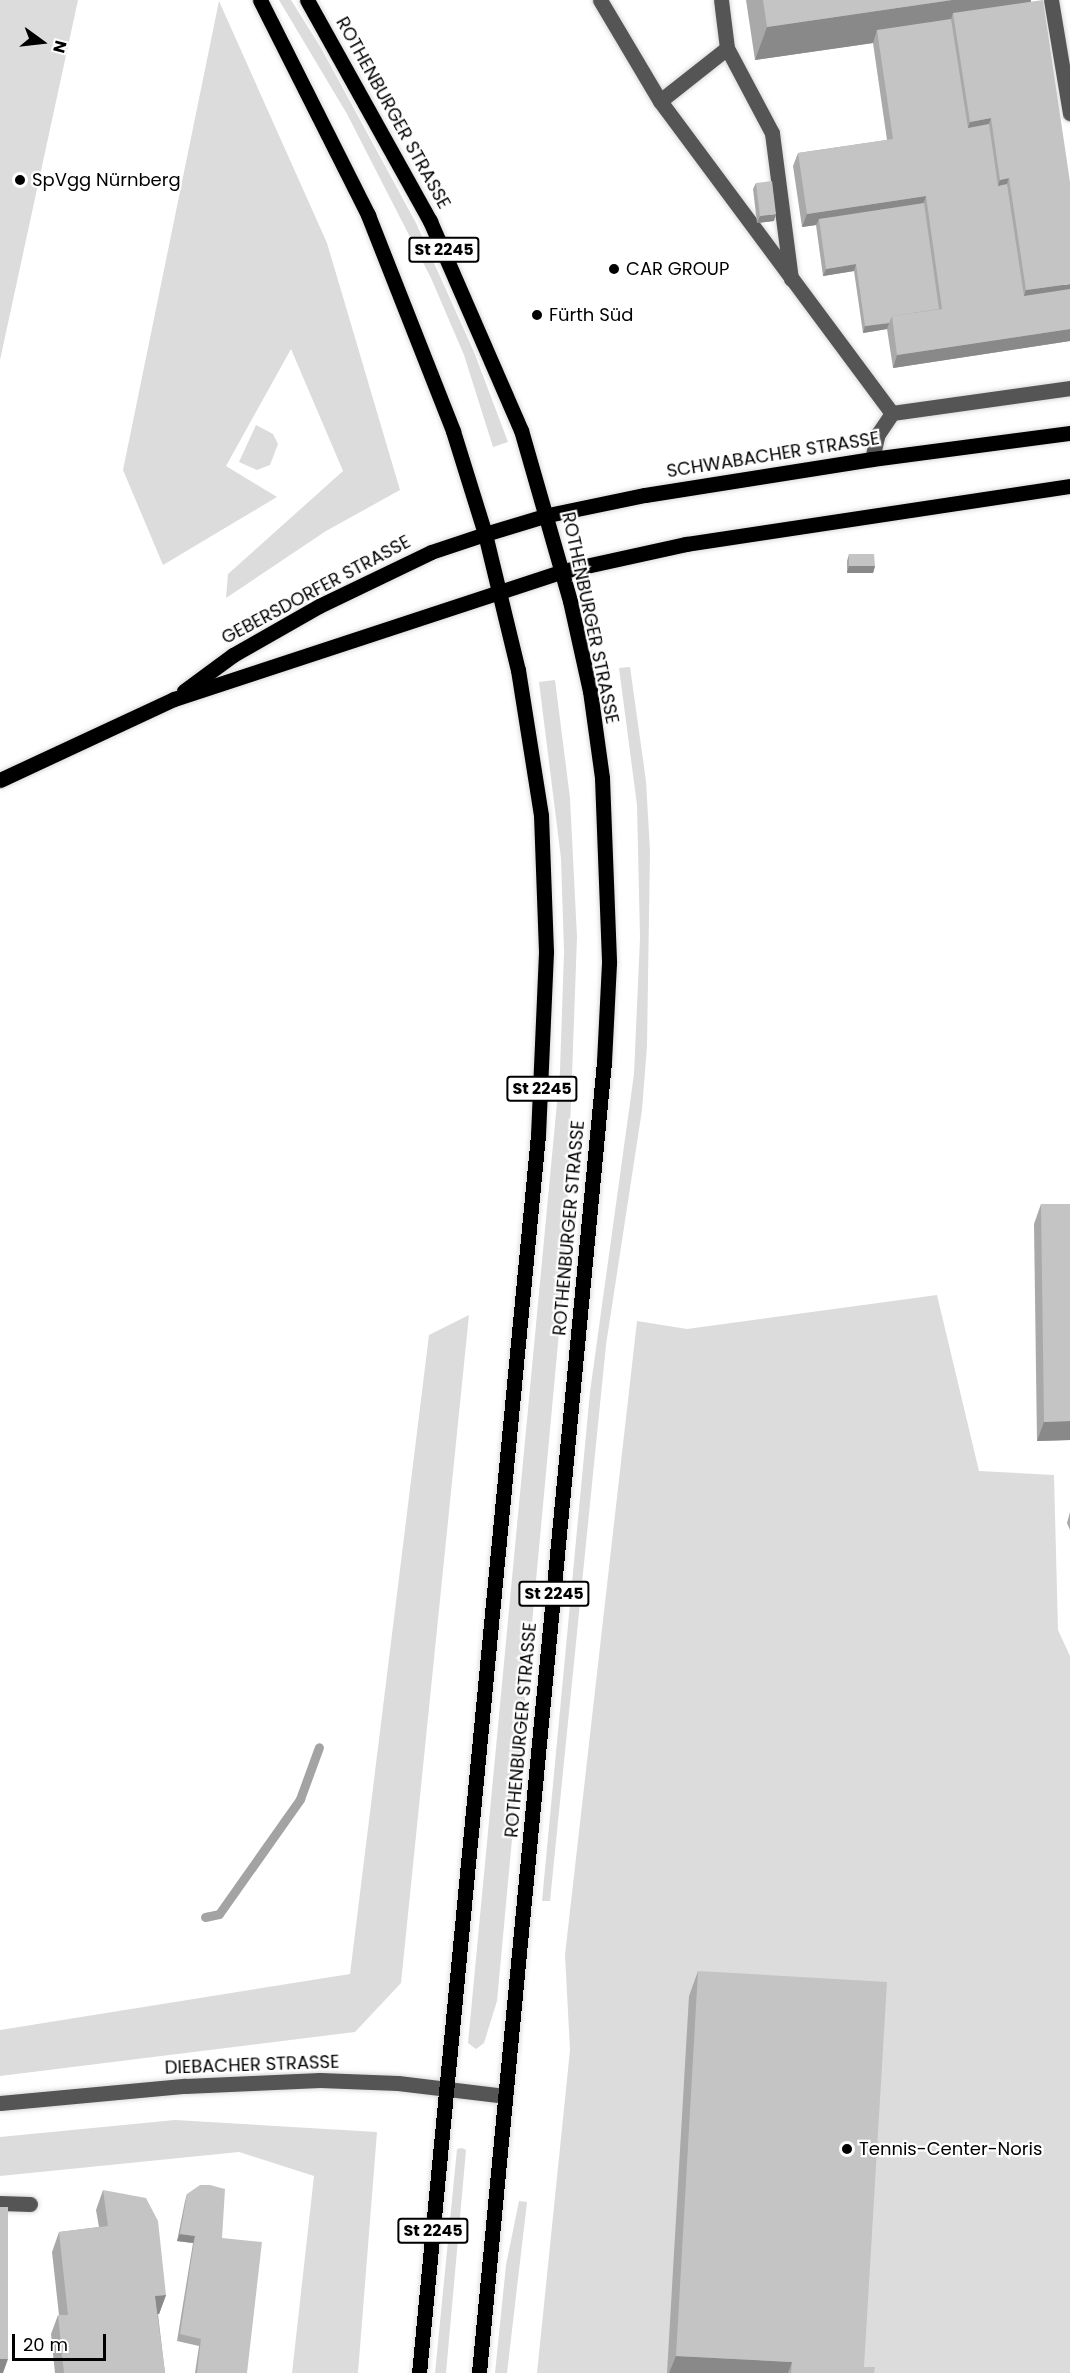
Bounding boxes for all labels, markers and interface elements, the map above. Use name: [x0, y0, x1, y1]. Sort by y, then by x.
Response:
north arrow: [12, 12, 72, 72]
street label: ROTHENBURGER STRASSE: [331, 13, 455, 213]
text: N: [47, 38, 73, 56]
place label: SpVgg Nürnberg: [32, 169, 181, 191]
marker: SpVgg Nürnberg: [13, 173, 27, 187]
road number: St 2245: [408, 237, 480, 263]
place label: CAR GROUP: [626, 258, 729, 280]
marker: CAR GROUP: [607, 262, 621, 276]
place label: Fürth Süd: [549, 304, 633, 326]
marker: Fürth Süd: [530, 308, 544, 322]
street label: SCHWABACHER STRASSE: [665, 428, 881, 482]
street label: ROTHENBURGER STRASSE: [557, 510, 623, 726]
street label: GEBERSDORFER STRASSE: [218, 531, 414, 649]
road number: St 2245: [506, 1076, 578, 1102]
street label: ROTHENBURGER STRASSE: [549, 1119, 589, 1337]
road number: St 2245: [518, 1581, 590, 1607]
street label: ROTHENBURGER STRASSE: [501, 1621, 541, 1839]
street label: DIEBACHER STRASSE: [164, 2051, 340, 2079]
place label: Tennis-Center-Noris: [859, 2138, 1042, 2160]
marker: Tennis-Center-Noris: [840, 2142, 854, 2156]
road number: St 2245: [397, 2218, 469, 2244]
scale bar: [15, 2322, 110, 2360]
text: 20 m: [23, 2332, 68, 2357]

